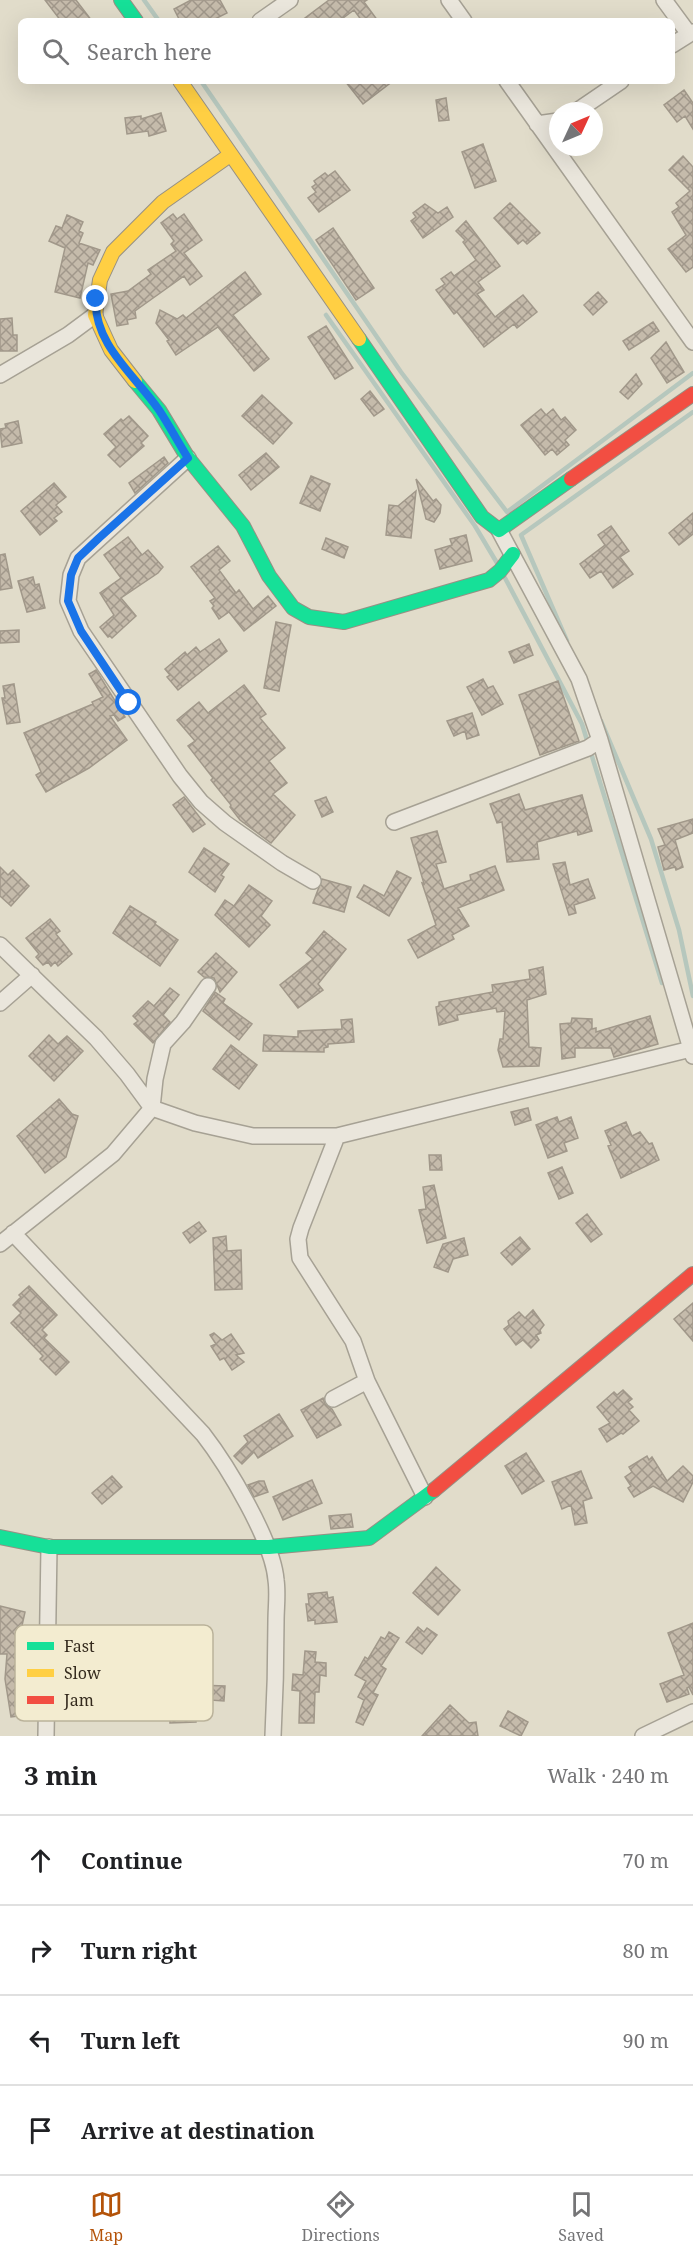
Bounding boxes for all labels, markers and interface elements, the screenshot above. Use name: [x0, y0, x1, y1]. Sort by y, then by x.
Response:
search box: [18, 18, 675, 84]
icon: search: [39, 35, 72, 68]
text: Search here: [87, 36, 212, 66]
north arrow: [549, 102, 603, 156]
route end: [82, 285, 108, 311]
route start: [115, 689, 141, 715]
legend: [15, 1625, 213, 1721]
text: Fast: [64, 1635, 95, 1657]
text: Slow: [64, 1662, 101, 1684]
text: Jam: [63, 1689, 94, 1711]
text: 3 min: [24, 1757, 98, 1793]
text: Walk · 240 m: [547, 1762, 669, 1789]
icon: ahead: [24, 1844, 57, 1877]
text: Continue: [81, 1845, 183, 1875]
text: 70 m: [623, 1847, 669, 1874]
icon: right: [24, 1934, 57, 1967]
text: Turn right: [81, 1935, 197, 1965]
text: 80 m: [623, 1937, 669, 1964]
icon: left: [24, 2024, 57, 2057]
text: Turn left: [81, 2025, 180, 2055]
text: 90 m: [623, 2027, 669, 2054]
icon: arrive: [24, 2114, 57, 2147]
text: Arrive at destination: [81, 2115, 315, 2145]
tab: Map: [89, 2188, 123, 2246]
tab: Directions: [302, 2188, 380, 2246]
tab: Saved: [558, 2188, 604, 2246]

